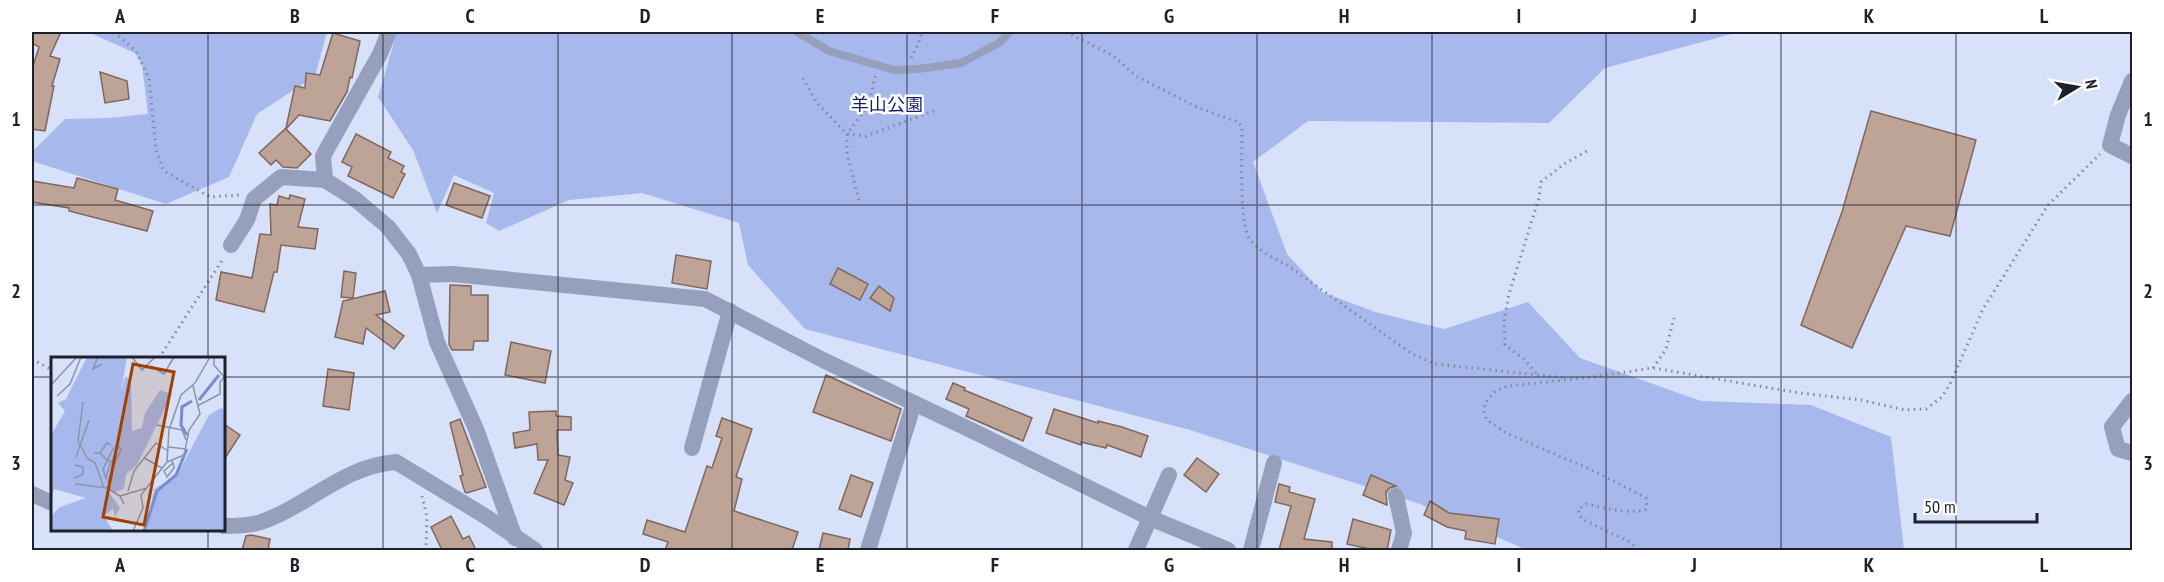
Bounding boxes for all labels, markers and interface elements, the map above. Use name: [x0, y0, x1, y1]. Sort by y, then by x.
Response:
text: A: [114, 3, 126, 29]
text: B: [290, 3, 300, 29]
text: C: [465, 3, 475, 29]
text: D: [640, 3, 651, 29]
text: E: [816, 3, 824, 29]
text: F: [991, 3, 999, 29]
text: G: [1164, 3, 1174, 29]
text: H: [1339, 3, 1349, 29]
text: I: [1517, 3, 1521, 29]
text: J: [1690, 3, 1697, 29]
text: K: [1864, 3, 1875, 29]
text: L: [2040, 3, 2049, 29]
north arrow: [2047, 57, 2107, 117]
text: N: [2081, 78, 2102, 90]
park label: 羊山公園: [851, 93, 923, 116]
text: 1: [11, 106, 21, 132]
text: 1: [2143, 106, 2153, 132]
text: 2: [11, 278, 21, 304]
text: 2: [2143, 278, 2153, 304]
inset map: [51, 357, 225, 531]
text: 3: [11, 450, 21, 476]
text: 3: [2143, 450, 2153, 476]
scale bar: [1915, 486, 2036, 524]
text: 50 m: [1924, 495, 1956, 518]
text: A: [114, 552, 126, 578]
text: B: [290, 552, 300, 578]
text: C: [465, 552, 475, 578]
text: D: [640, 552, 651, 578]
text: E: [816, 552, 824, 578]
text: F: [991, 552, 999, 578]
text: G: [1164, 552, 1174, 578]
text: H: [1339, 552, 1349, 578]
text: I: [1517, 552, 1521, 578]
text: J: [1690, 552, 1697, 578]
text: K: [1864, 552, 1875, 578]
text: L: [2040, 552, 2049, 578]

